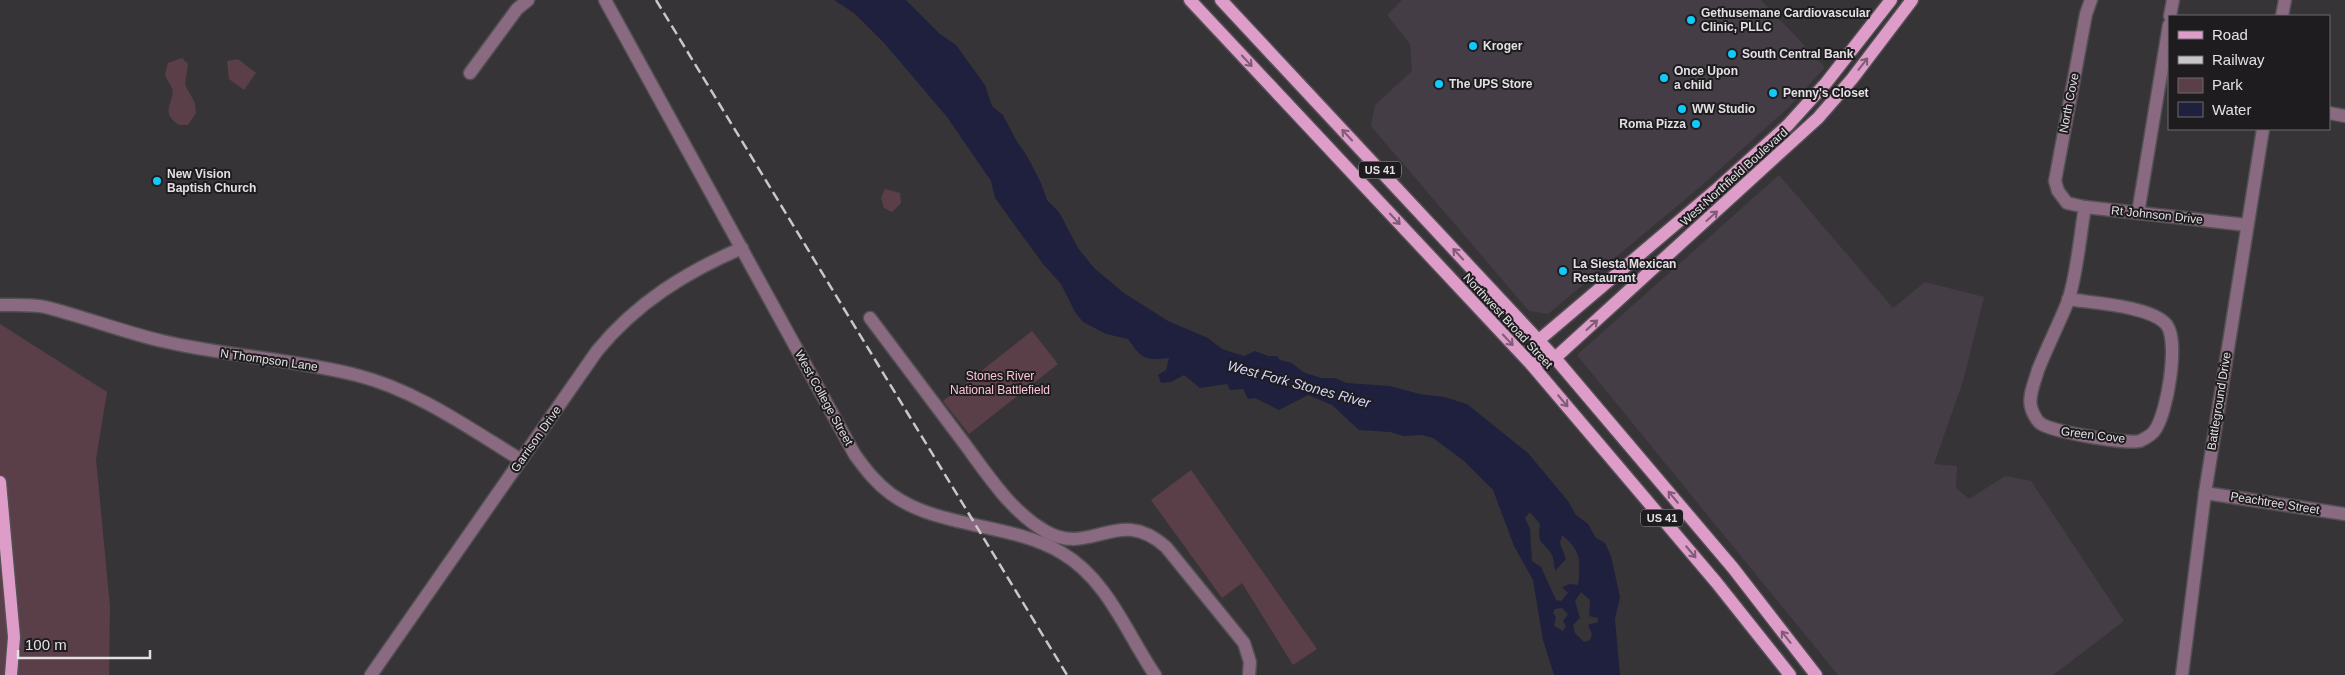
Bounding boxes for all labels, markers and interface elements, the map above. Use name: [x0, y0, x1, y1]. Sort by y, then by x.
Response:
place label: Gethusemane Cardiovascular Clinic, PLLC: [1701, 6, 1871, 34]
marker: Gethusemane Cardiovascular Clinic, PLLC: [1685, 14, 1697, 26]
legend: [2168, 15, 2330, 130]
text: Road: [2212, 26, 2248, 43]
place label: Kroger: [1483, 39, 1523, 53]
marker: Kroger: [1467, 40, 1479, 52]
place label: South Central Bank: [1742, 47, 1854, 61]
marker: South Central Bank: [1726, 48, 1738, 60]
text: Railway: [2212, 51, 2265, 68]
one-way arrow: [1241, 55, 1253, 68]
one-way arrow: [1858, 58, 1869, 71]
place label: Once Upon a child: [1674, 64, 1738, 92]
marker: Once Upon a child: [1658, 72, 1670, 84]
street label: North Cove: [2056, 72, 2082, 134]
text: Park: [2212, 76, 2243, 93]
place label: The UPS Store: [1449, 77, 1533, 91]
marker: The UPS Store: [1433, 78, 1445, 90]
place label: Penny's Closet: [1783, 86, 1869, 100]
marker: Penny's Closet: [1767, 87, 1779, 99]
text: Water: [2212, 101, 2251, 118]
place label: WW Studio: [1692, 102, 1755, 116]
marker: WW Studio: [1676, 103, 1688, 115]
place label: Roma Pizza: [1619, 117, 1686, 131]
marker: Roma Pizza: [1690, 118, 1702, 130]
street label: West Northfield Boulevard: [1678, 125, 1790, 229]
one-way arrow: [1341, 129, 1353, 141]
road number: US 41: [1359, 162, 1401, 178]
place label: New Vision Baptish Church: [167, 167, 256, 195]
marker: New Vision Baptish Church: [151, 175, 163, 187]
street label: Rt Johnson Drive: [2110, 203, 2204, 227]
one-way arrow: [1706, 210, 1719, 222]
one-way arrow: [1389, 212, 1401, 225]
one-way arrow: [1452, 247, 1464, 260]
place label: La Siesta Mexican Restaurant: [1573, 257, 1676, 285]
marker: La Siesta Mexican Restaurant: [1557, 265, 1569, 277]
street label: Northwest Broad Street: [1460, 271, 1556, 372]
one-way arrow: [1585, 319, 1598, 331]
one-way arrow: [1502, 334, 1514, 347]
street label: N Thompson Lane: [219, 346, 319, 374]
street label: West College Street: [792, 348, 856, 449]
street label: Battleground Drive: [2204, 351, 2234, 451]
water label: West Fork Stones River: [1226, 357, 1374, 411]
park label: Stones River National Battlefield: [950, 369, 1050, 397]
one-way arrow: [1557, 395, 1568, 408]
street label: Garrison Drive: [508, 403, 564, 475]
street label: Green Cove: [2060, 424, 2126, 446]
street label: Peachtree Street: [2229, 489, 2321, 517]
one-way arrow: [1668, 491, 1679, 504]
road number: US 41: [1641, 509, 1683, 526]
one-way arrow: [1685, 545, 1696, 558]
scale bar: [18, 628, 150, 660]
one-way arrow: [1781, 630, 1792, 643]
text: 100 m: [25, 636, 67, 653]

